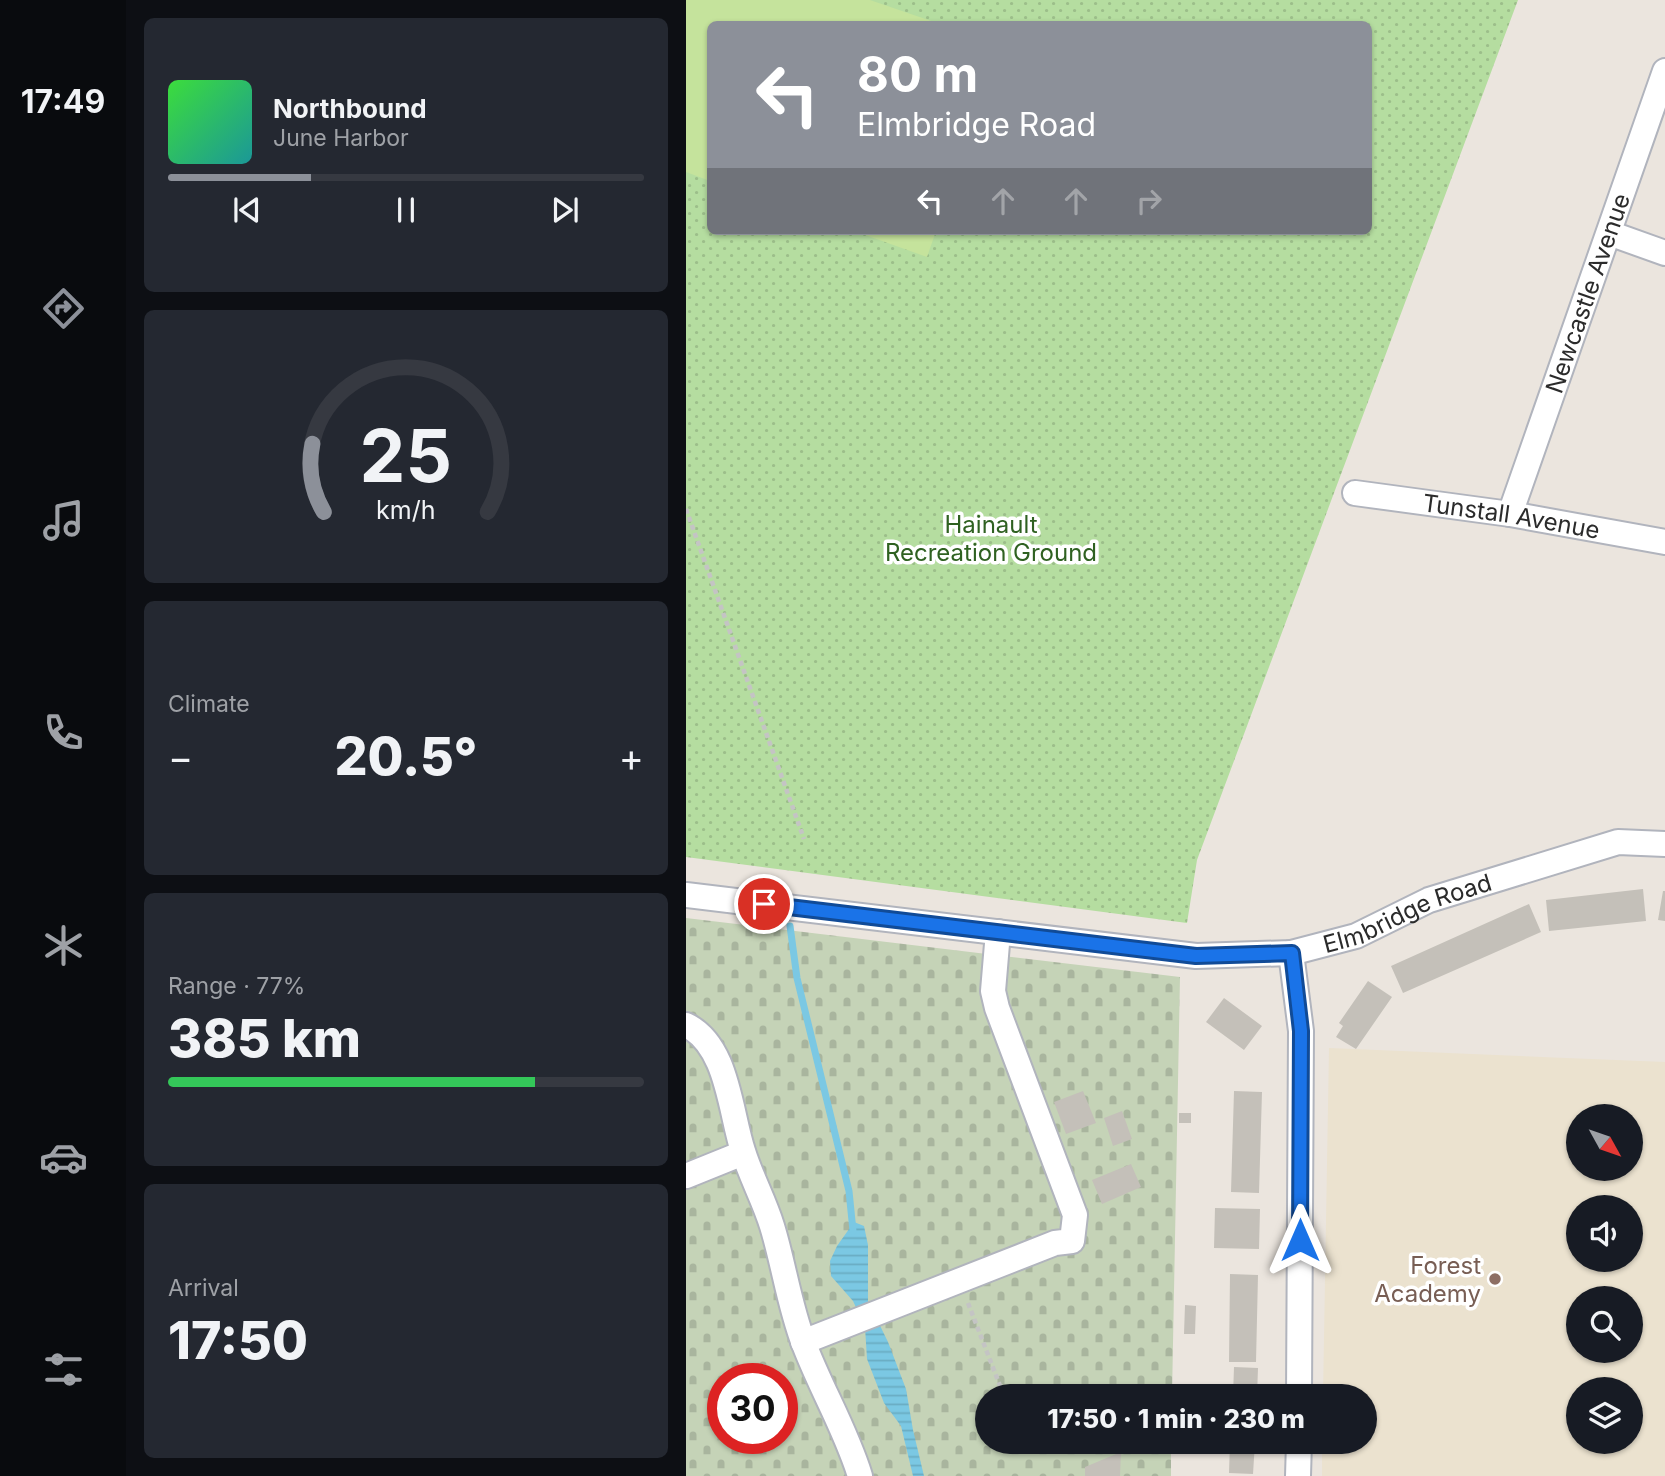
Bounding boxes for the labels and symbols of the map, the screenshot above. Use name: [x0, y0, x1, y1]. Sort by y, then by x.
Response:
street label: Newcastle Avenue: [1539, 189, 1636, 397]
street label: Tunstall Avenue: [1421, 488, 1602, 544]
park label: Hainault Recreation Ground: [885, 510, 1097, 567]
street label: Elmbridge Road: [1320, 867, 1495, 959]
pin: [734, 874, 794, 934]
north arrow: [1566, 1104, 1643, 1181]
position arrow: [1263, 1203, 1337, 1277]
place label: Forest Academy: [1374, 1251, 1481, 1308]
marker: Forest Academy: [1487, 1271, 1503, 1287]
speed limit sign: 30: [707, 1363, 798, 1454]

